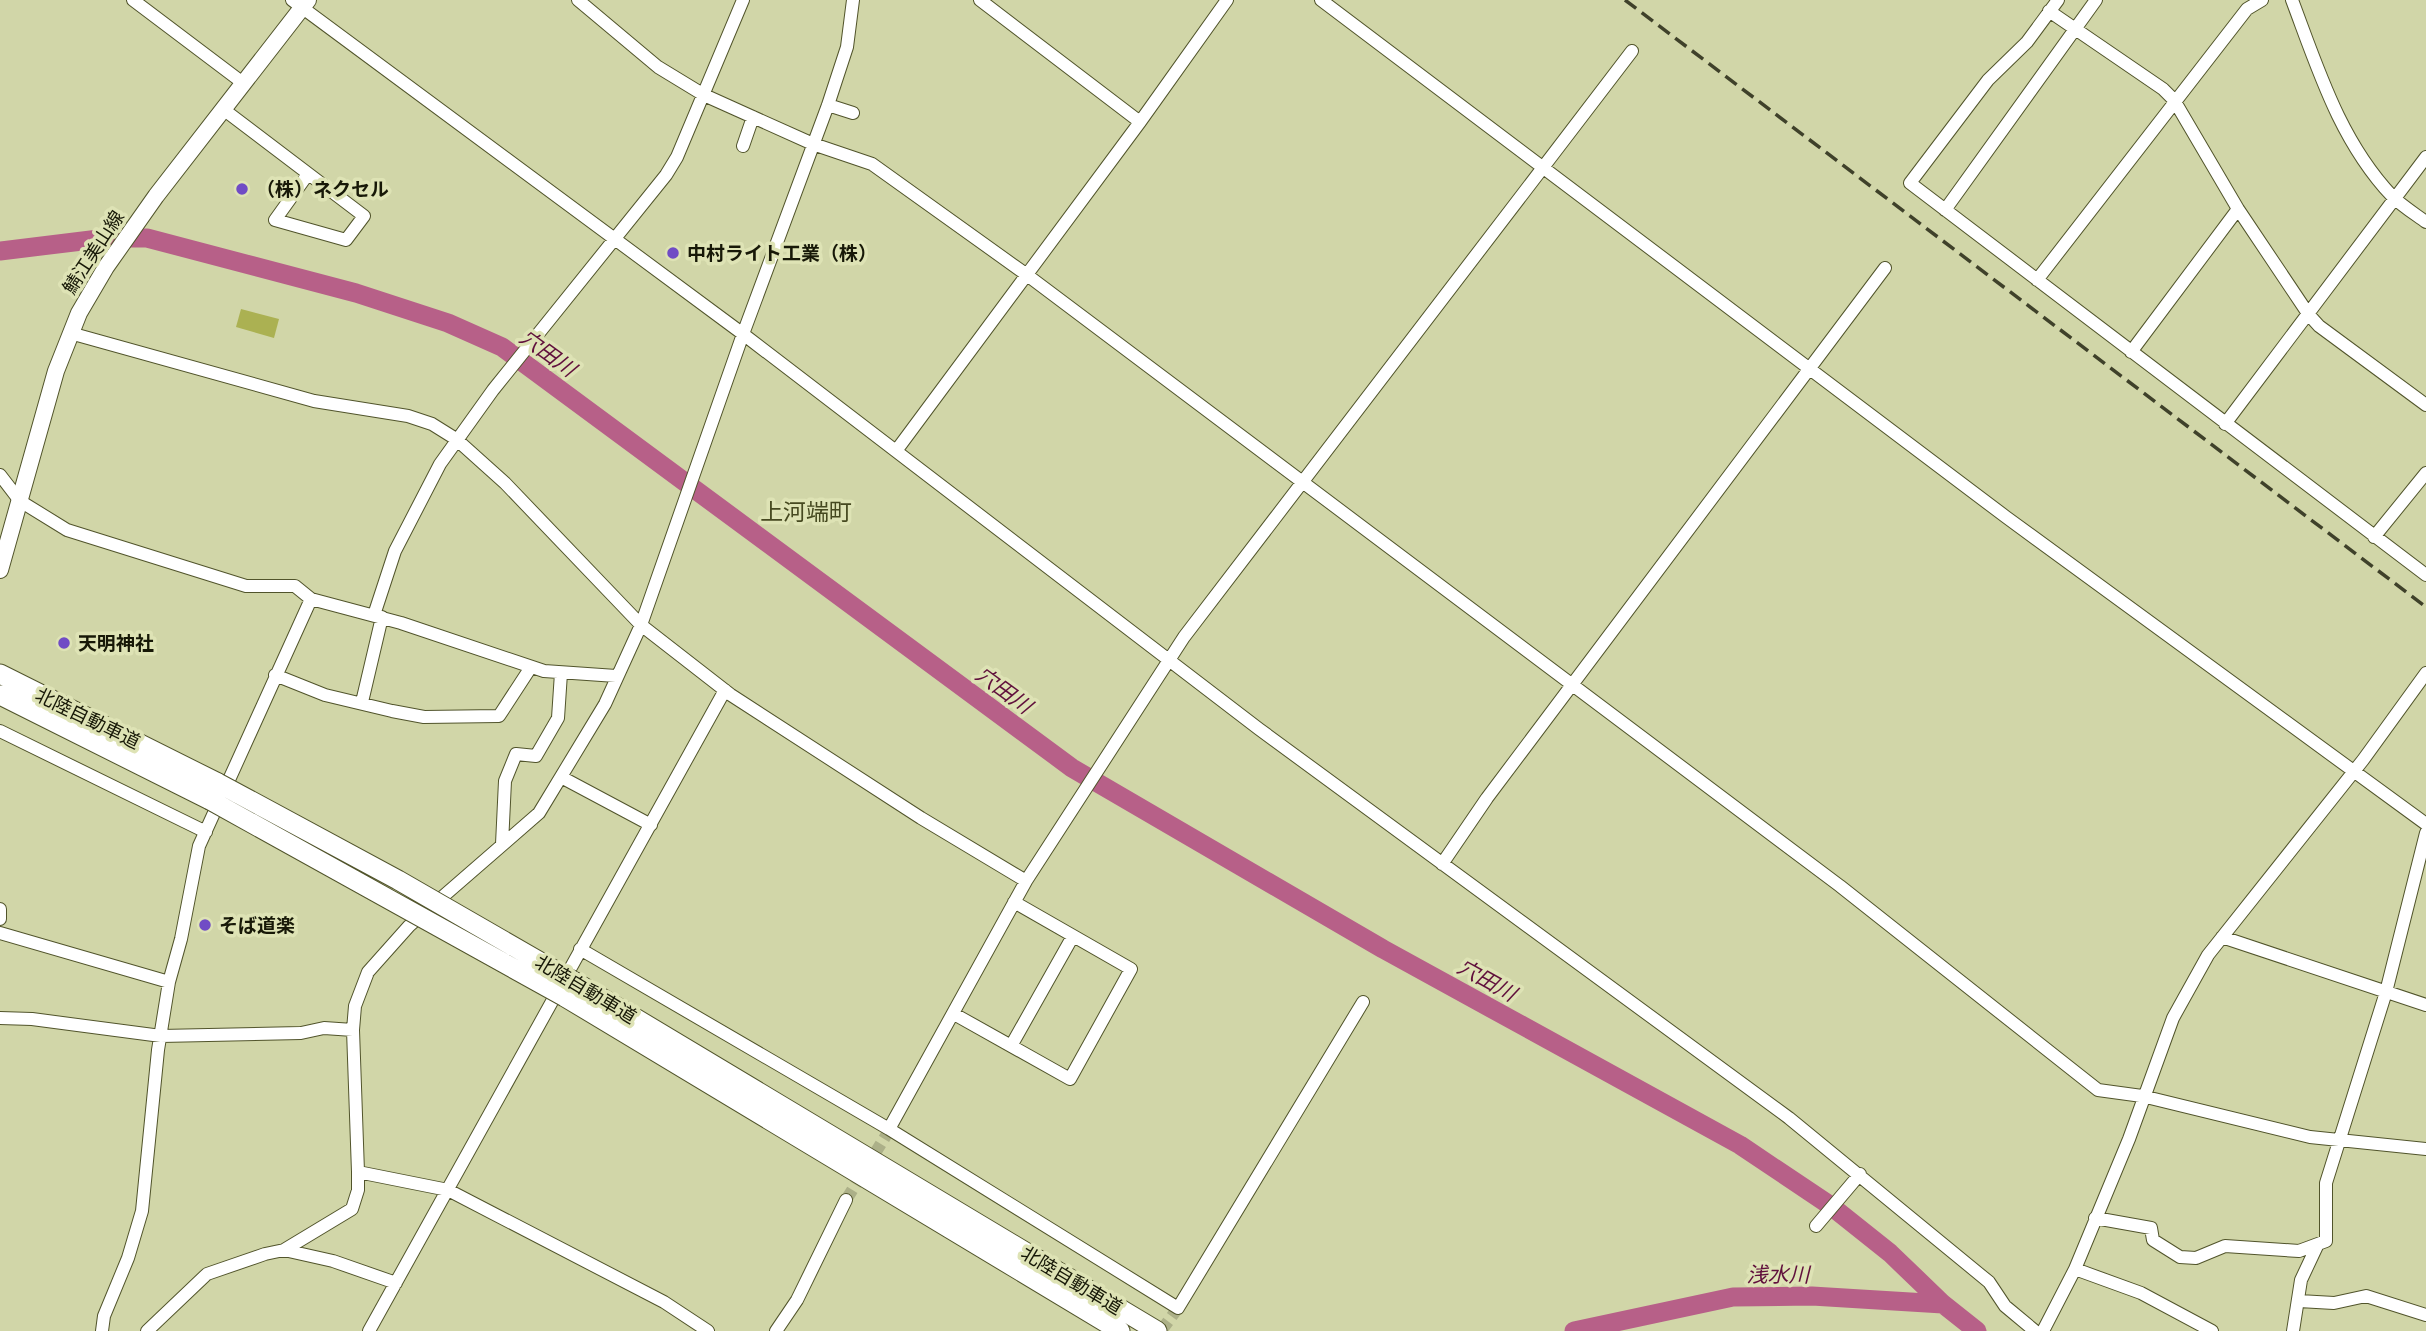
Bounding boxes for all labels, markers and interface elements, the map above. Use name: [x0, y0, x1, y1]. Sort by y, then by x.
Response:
place label: （株）ネクセル: [256, 178, 389, 200]
marker: （株）ネクセル: [234, 181, 250, 197]
street label: 鯖江美山線: [58, 206, 128, 298]
place label: 中村ライト工業（株）: [687, 242, 877, 264]
marker: 中村ライト工業（株）: [665, 245, 681, 261]
water label: 穴田川: [515, 324, 582, 383]
district label: 上河端町: [760, 498, 852, 525]
place label: 天明神社: [78, 632, 154, 654]
marker: 天明神社: [56, 635, 72, 651]
water label: 穴田川: [971, 661, 1038, 720]
street label: 北陸自動車道: [32, 683, 144, 753]
place label: そば道楽: [219, 914, 295, 936]
marker: そば道楽: [197, 917, 213, 933]
street label: 北陸自動車道: [531, 950, 641, 1028]
water label: 穴田川: [1453, 954, 1522, 1007]
street label: 北陸自動車道: [1017, 1241, 1127, 1319]
water label: 浅水川: [1747, 1262, 1811, 1287]

